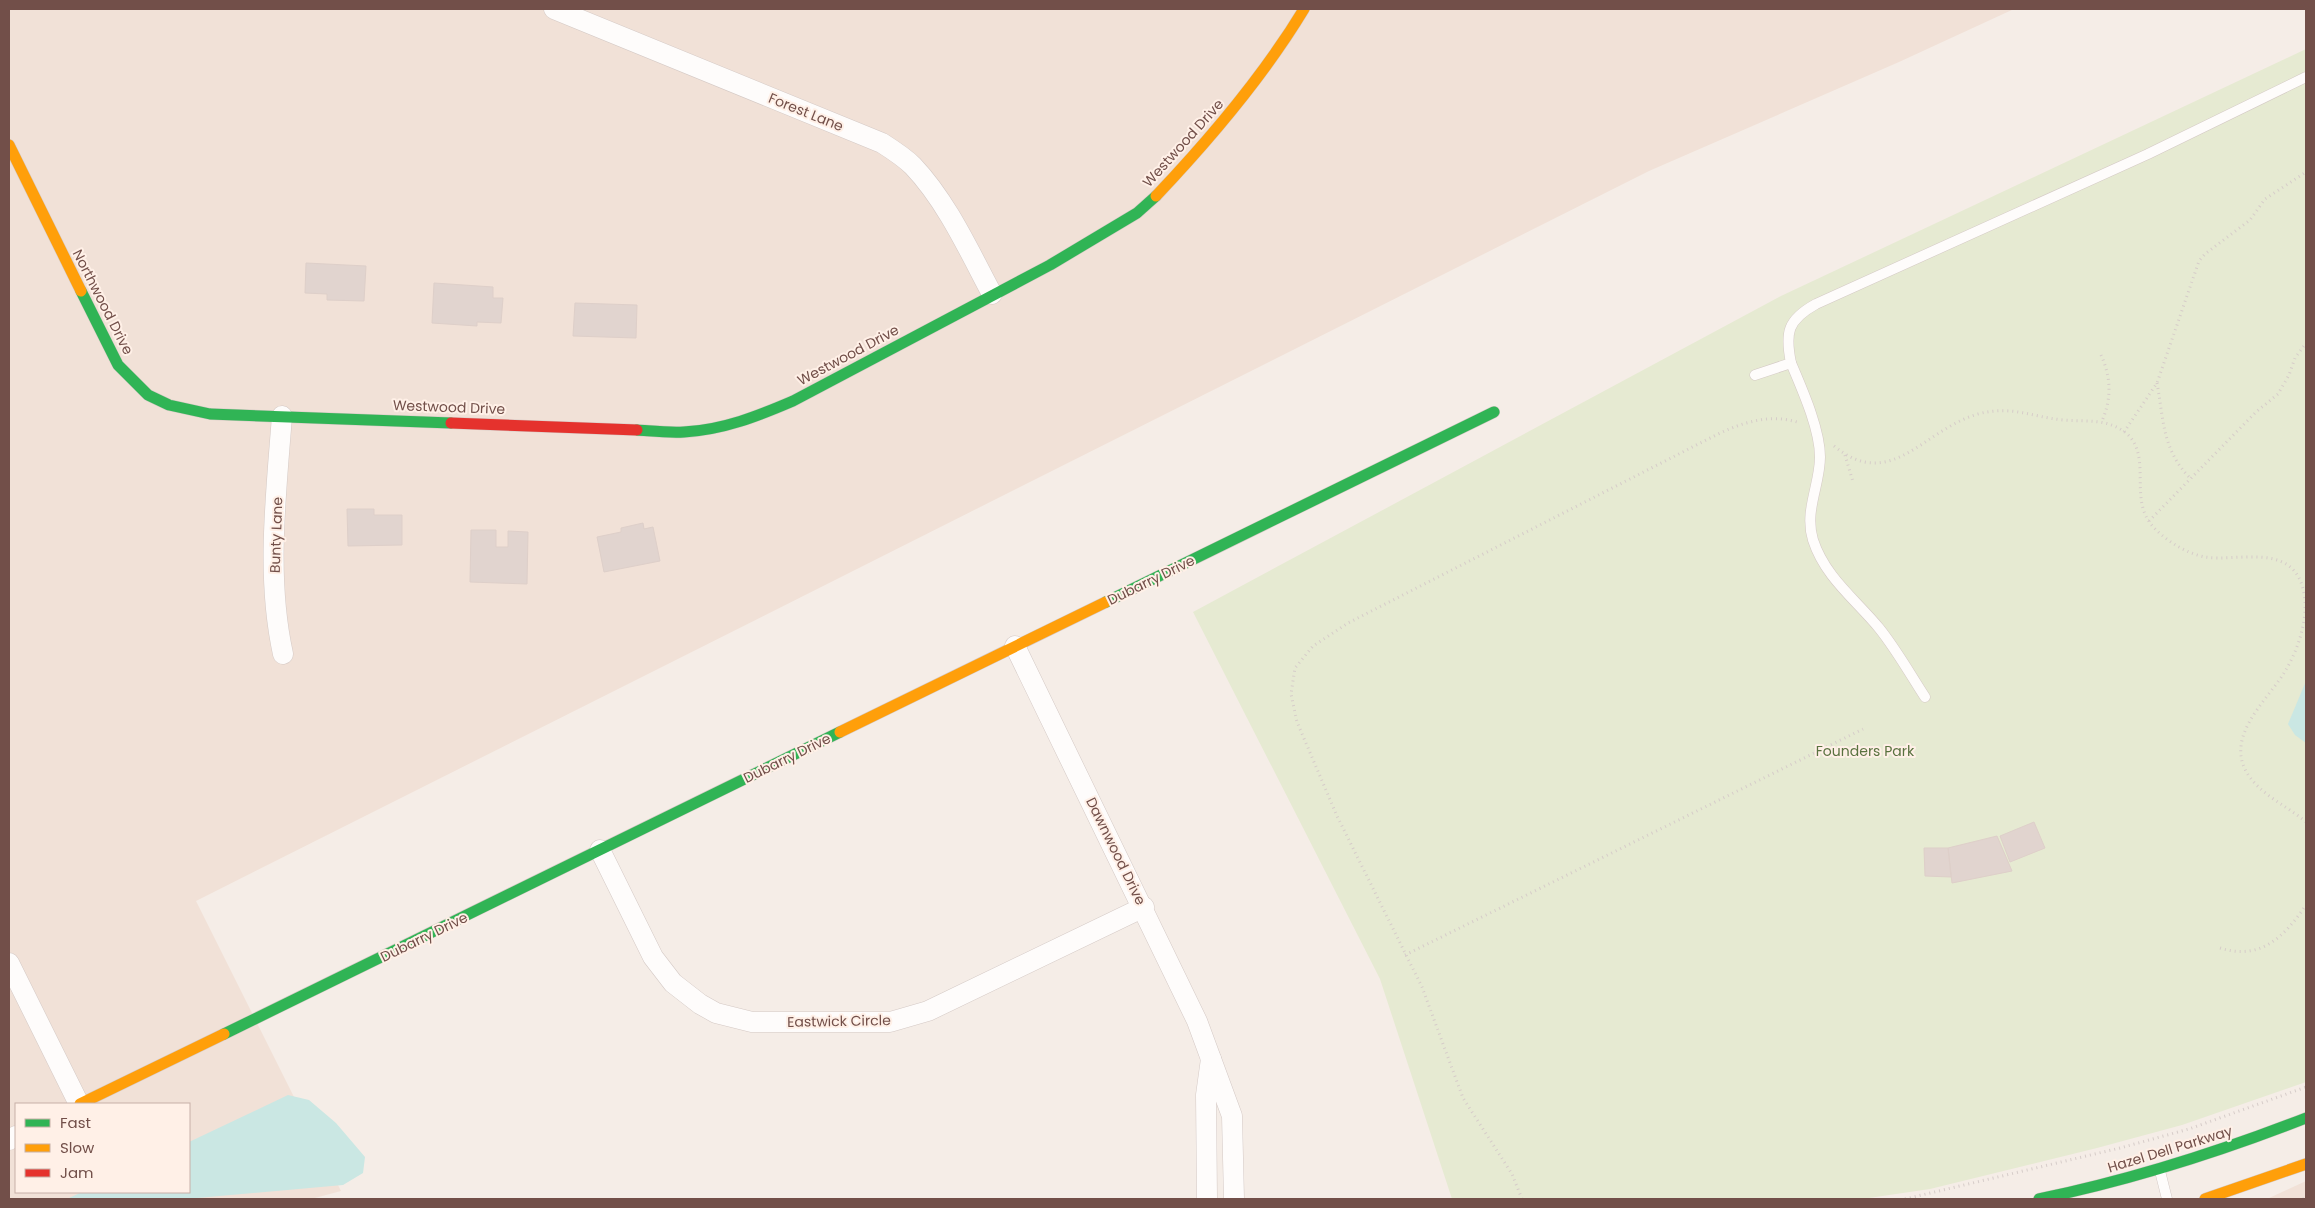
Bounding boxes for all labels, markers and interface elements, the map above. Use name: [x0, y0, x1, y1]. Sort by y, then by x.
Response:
street label: Forest Lane: [766, 88, 847, 136]
street label: Westwood Drive: [1138, 94, 1228, 191]
street label: Northwood Drive: [68, 246, 138, 358]
street label: Westwood Drive: [794, 320, 903, 390]
street label: Westwood Drive: [392, 395, 506, 419]
street label: Bunty Lane: [265, 496, 287, 574]
street label: Dubarry Drive: [1104, 550, 1198, 610]
street label: Dubarry Drive: [740, 728, 834, 788]
park label: Founders Park: [1816, 741, 1915, 761]
street label: Dawnwood Drive: [1081, 794, 1151, 908]
street label: Dubarry Drive: [377, 907, 471, 967]
street label: Eastwick Circle: [787, 1010, 891, 1032]
legend: [15, 1103, 190, 1193]
text: Fast: [60, 1112, 91, 1133]
street label: Hazel Dell Parkway: [2105, 1120, 2235, 1177]
text: Slow: [60, 1137, 95, 1158]
text: Jam: [60, 1162, 94, 1183]

